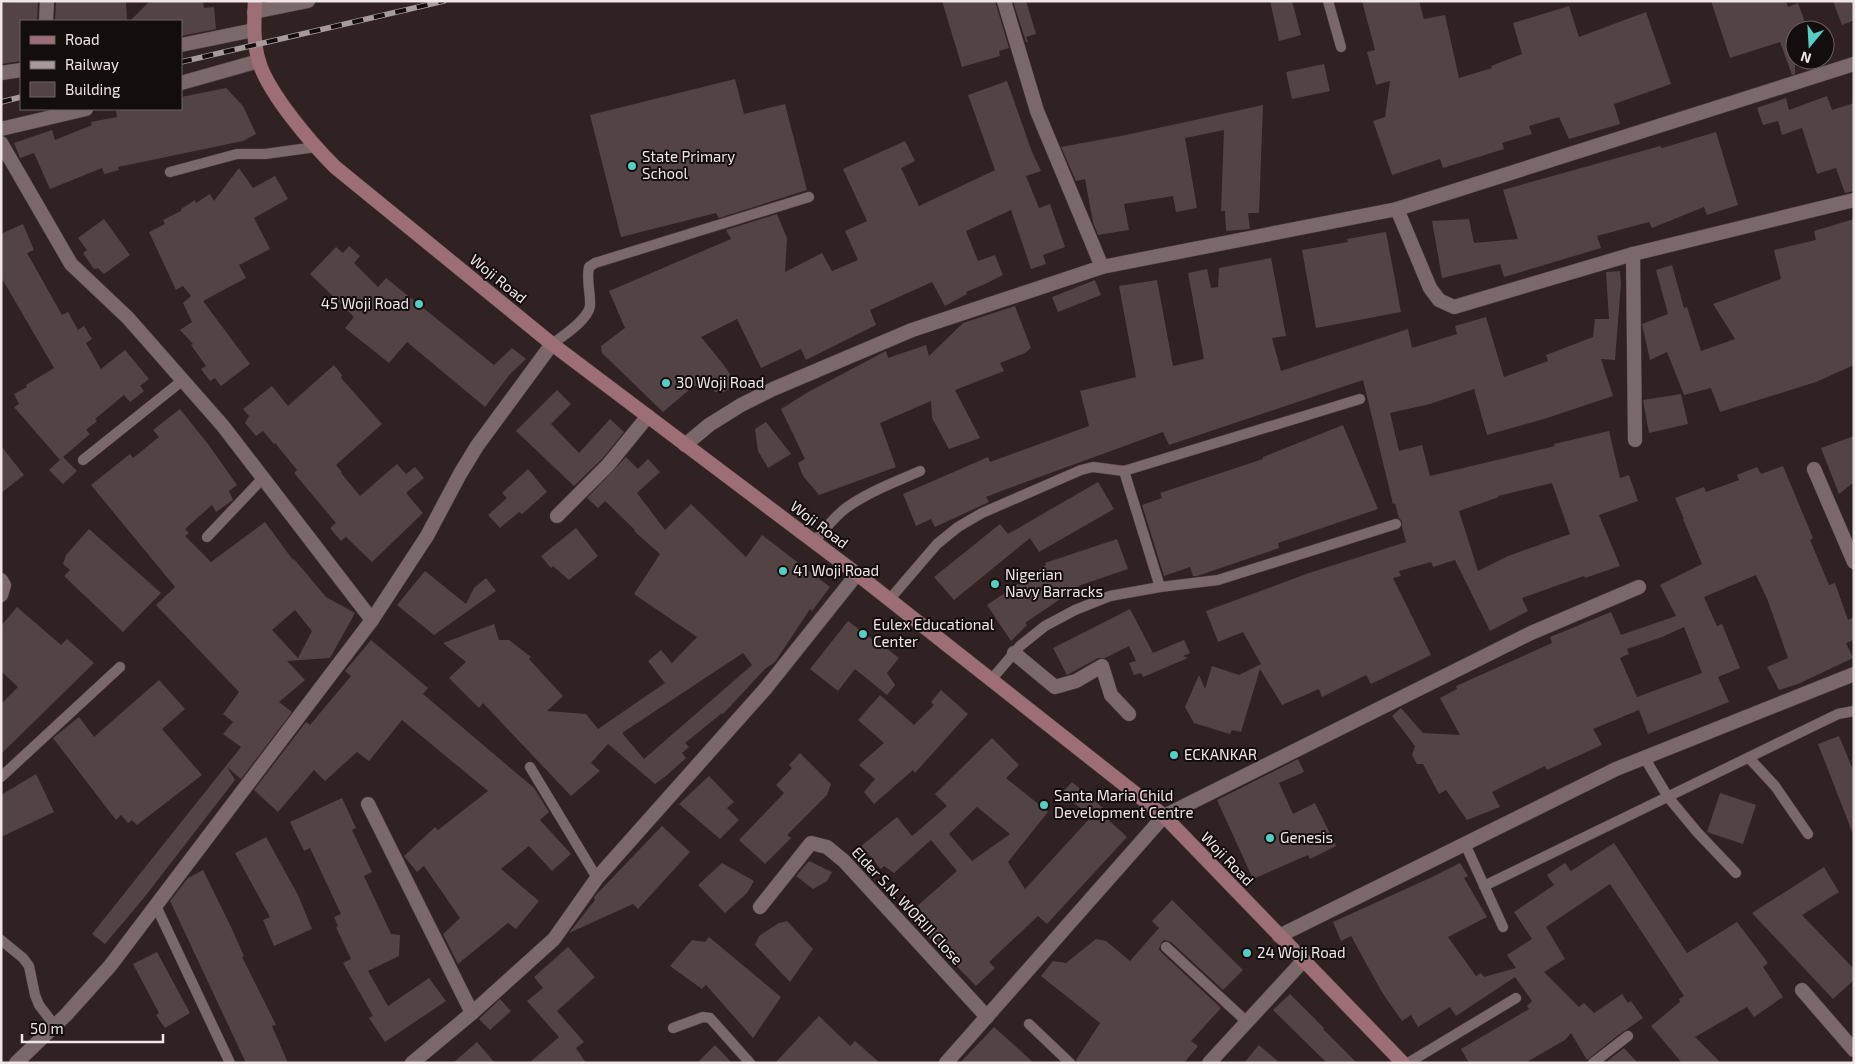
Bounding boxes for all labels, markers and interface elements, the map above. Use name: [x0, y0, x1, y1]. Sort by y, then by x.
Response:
legend: [20, 20, 182, 110]
north arrow: [1785, 20, 1835, 70]
text: Road: [65, 30, 100, 48]
text: N: [1798, 48, 1813, 67]
text: Railway: [65, 55, 119, 73]
text: Building: [65, 80, 121, 98]
place label: State Primary School: [642, 147, 735, 182]
marker: State Primary School: [626, 160, 638, 172]
street label: Woji Road: [466, 250, 531, 307]
place label: 45 Woji Road: [321, 294, 409, 313]
marker: 45 Woji Road: [413, 298, 425, 310]
place label: 30 Woji Road: [676, 373, 764, 392]
marker: 30 Woji Road: [660, 377, 672, 389]
street label: Woji Road: [786, 497, 852, 553]
place label: 41 Woji Road: [793, 561, 879, 580]
marker: 41 Woji Road: [777, 565, 789, 577]
place label: Nigerian Navy Barracks: [1005, 565, 1103, 600]
marker: Nigerian Navy Barracks: [989, 578, 1001, 590]
place label: Eulex Educational Center: [873, 615, 995, 650]
marker: Eulex Educational Center: [857, 628, 869, 640]
place label: ECKANKAR: [1184, 745, 1257, 763]
marker: ECKANKAR: [1168, 749, 1180, 761]
place label: Santa Maria Child Development Centre: [1054, 786, 1193, 821]
marker: Santa Maria Child Development Centre: [1038, 799, 1050, 811]
street label: Woji Road: [1197, 828, 1258, 890]
place label: Genesis: [1280, 828, 1333, 846]
marker: Genesis: [1264, 832, 1276, 844]
street label: Elder S.N. WORIJI Close: [848, 843, 967, 968]
place label: 24 Woji Road: [1257, 943, 1346, 962]
marker: 24 Woji Road: [1241, 947, 1253, 959]
scale bar: [22, 1012, 164, 1044]
text: 50 m: [30, 1019, 64, 1037]

